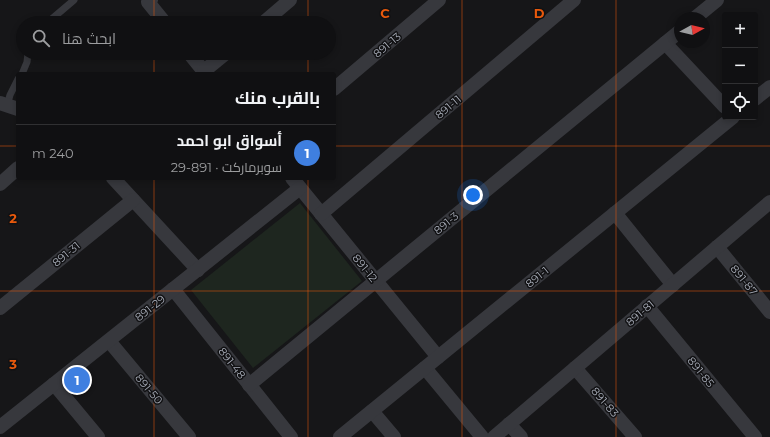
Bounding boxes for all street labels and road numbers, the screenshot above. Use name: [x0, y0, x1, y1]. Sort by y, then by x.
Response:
street label: 891-13: [370, 29, 404, 61]
street label: 891-11: [432, 92, 464, 122]
street label: 891-3: [431, 209, 461, 237]
street label: 891-31: [49, 239, 83, 269]
street label: 891-12: [350, 251, 380, 285]
street label: 891-87: [727, 262, 761, 298]
street label: 891-1: [523, 263, 551, 291]
street label: 891-29: [132, 292, 168, 324]
street label: 891-81: [623, 297, 657, 329]
street label: 891-48: [215, 344, 249, 382]
street label: 891-85: [685, 354, 717, 390]
street label: 891-50: [132, 371, 166, 407]
street label: 891-83: [588, 384, 622, 420]

